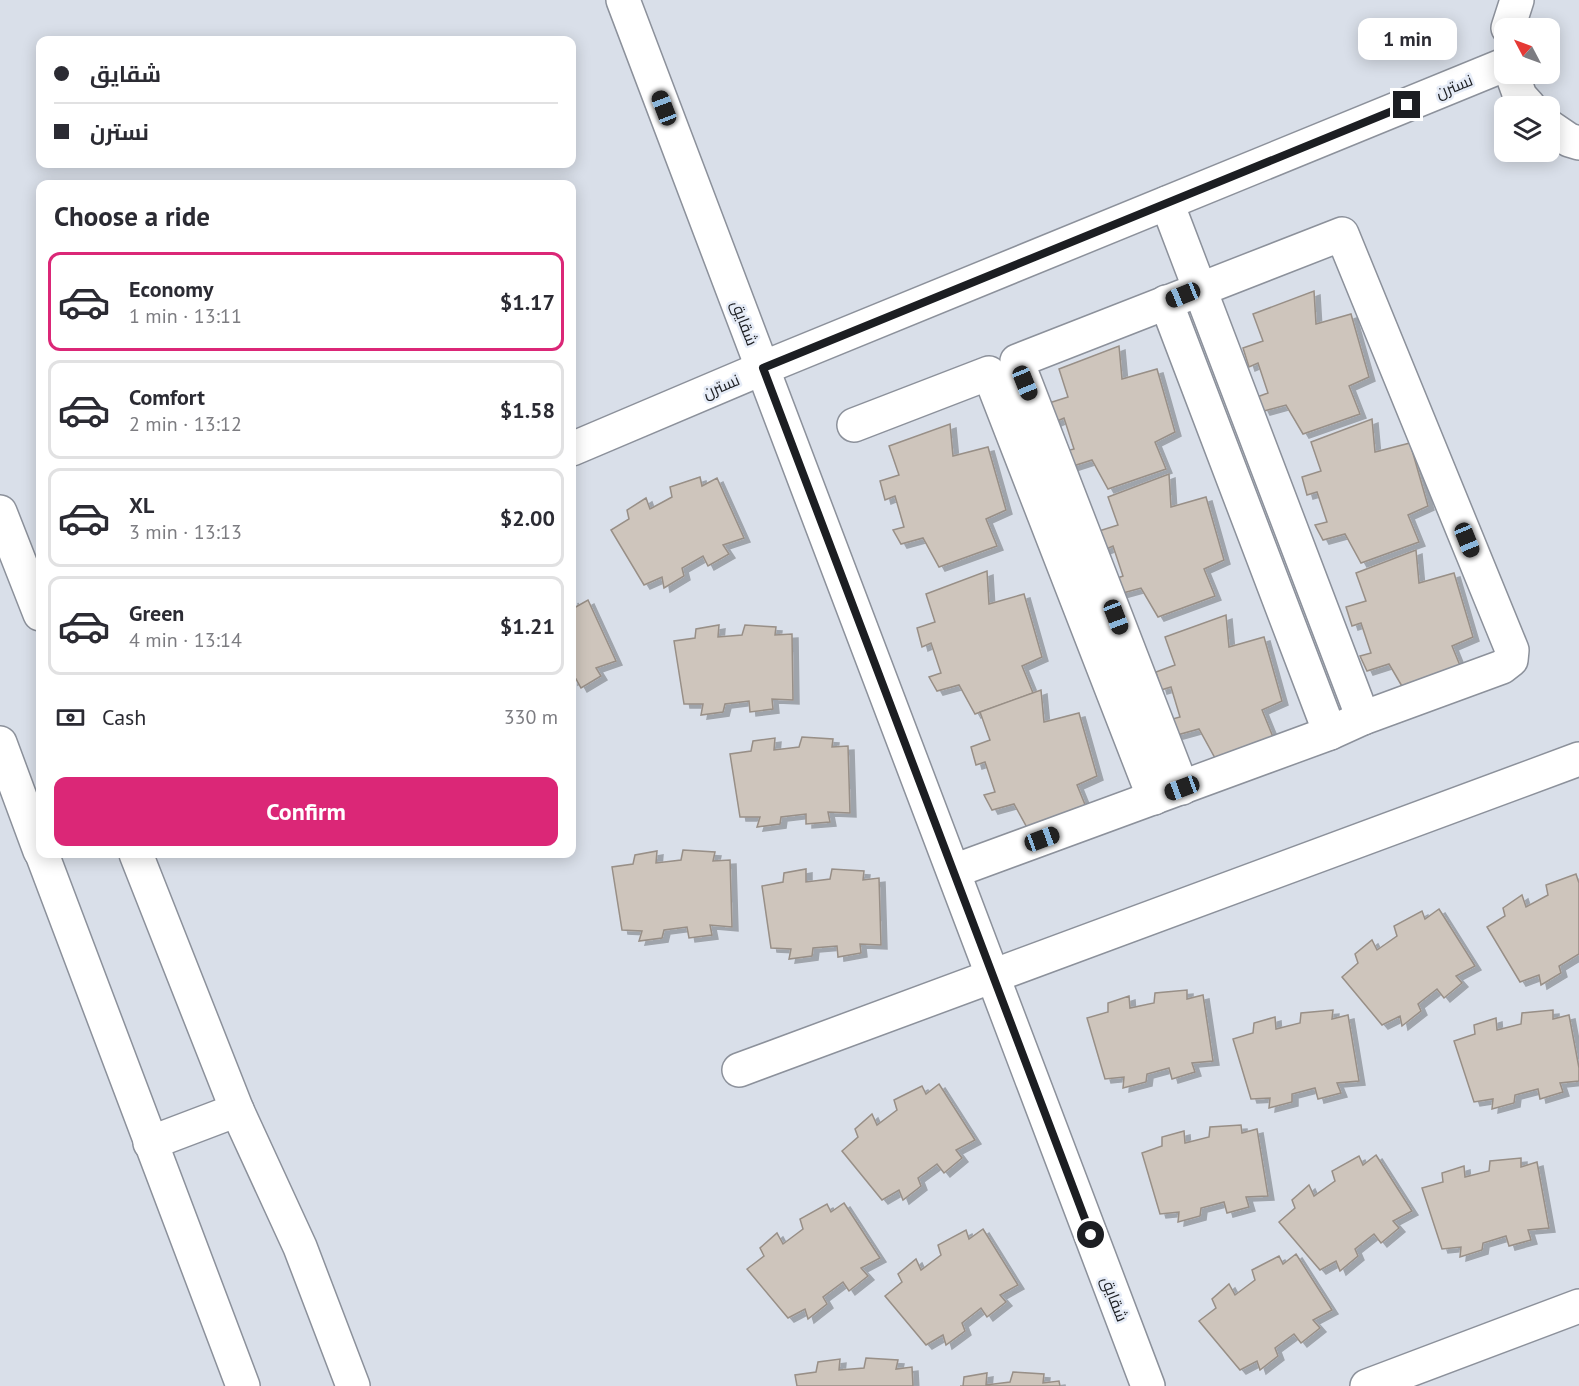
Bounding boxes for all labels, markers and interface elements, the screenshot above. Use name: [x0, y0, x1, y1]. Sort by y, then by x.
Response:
callout: 1 min: [1358, 18, 1456, 60]
north arrow: [1494, 18, 1560, 84]
map controls: [1494, 18, 1560, 162]
text: 1 min: [1383, 26, 1432, 52]
text: شقایق: [90, 60, 161, 88]
street label: نسترن: [1433, 70, 1476, 103]
car: [649, 88, 679, 128]
route end: [1393, 91, 1420, 118]
button: layers: [1494, 96, 1560, 162]
text: نسترن: [90, 118, 149, 146]
text: Choose a ride: [54, 199, 210, 233]
icon: car: [57, 275, 111, 329]
text: Economy: [129, 275, 213, 303]
car: [1163, 280, 1203, 310]
text: $1.17: [500, 288, 555, 316]
street label: شقایق: [726, 298, 763, 349]
text: 1 min · 13:11: [129, 303, 242, 329]
car: [1010, 363, 1040, 403]
street label: نسترن: [700, 369, 743, 404]
icon: car: [57, 383, 111, 437]
text: Comfort: [129, 383, 205, 411]
text: $1.58: [500, 396, 555, 424]
text: 2 min · 13:12: [129, 411, 242, 437]
icon: car: [57, 491, 111, 545]
text: XL: [129, 491, 154, 519]
text: $2.00: [500, 504, 555, 532]
text: 3 min · 13:13: [129, 519, 242, 545]
car: [1452, 520, 1482, 560]
car: [1101, 597, 1131, 637]
icon: car: [57, 599, 111, 653]
text: Green: [129, 599, 184, 627]
text: $1.21: [500, 612, 555, 640]
text: 4 min · 13:14: [129, 627, 242, 653]
icon: cash: [54, 701, 87, 734]
text: Cash: [102, 703, 146, 731]
text: 330 m: [504, 704, 558, 730]
car: [1162, 773, 1202, 803]
button: Confirm: [54, 777, 558, 846]
car: [1022, 824, 1062, 854]
route start: [1077, 1221, 1104, 1248]
street label: شقایق: [1096, 1274, 1133, 1325]

